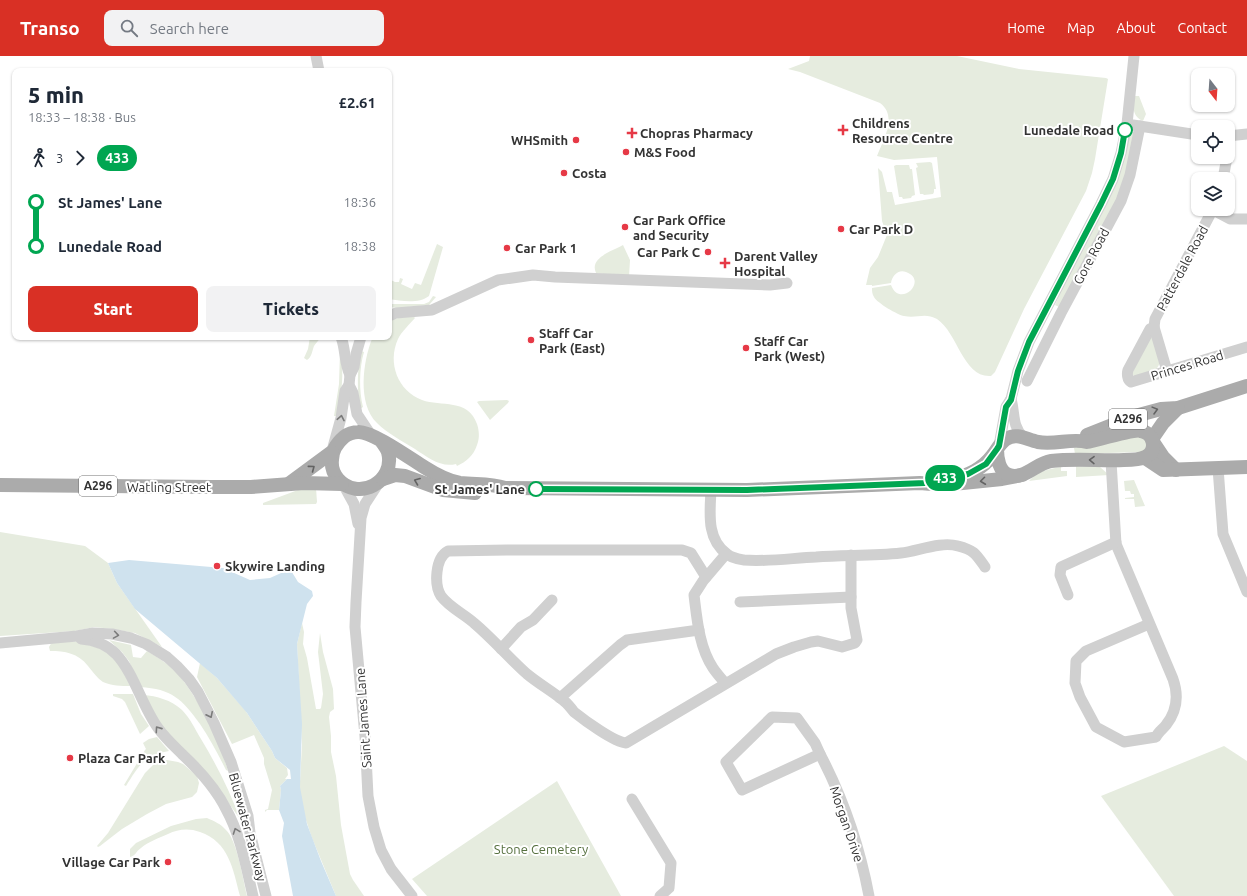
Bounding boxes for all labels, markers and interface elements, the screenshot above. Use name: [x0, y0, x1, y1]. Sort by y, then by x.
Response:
search box: [104, 10, 384, 46]
text: Transo: [20, 17, 80, 39]
icon: search: [118, 17, 140, 39]
text: Search here: [150, 20, 229, 37]
text: Home: [1007, 20, 1045, 36]
text: Map: [1067, 20, 1095, 36]
text: About: [1117, 20, 1156, 36]
text: Contact: [1178, 20, 1227, 36]
north arrow: [1191, 68, 1235, 112]
map controls: [1191, 68, 1235, 216]
text: 5 min: [28, 82, 84, 107]
text: £2.61: [338, 94, 376, 111]
text: 18:33 – 18:38 · Bus: [28, 110, 136, 124]
place label: Childrens Resource Centre: [852, 116, 953, 145]
button: locate: [1191, 120, 1235, 164]
marker: Lunedale Road: [1117, 122, 1133, 138]
place label: Lunedale Road: [1024, 123, 1114, 137]
marker: Childrens Resource Centre: [837, 124, 849, 136]
place label: Chopras Pharmacy: [640, 126, 753, 140]
marker: Chopras Pharmacy: [627, 128, 637, 138]
place label: WHSmith: [511, 133, 568, 147]
marker: WHSmith: [571, 135, 581, 145]
place label: M&S Food: [634, 145, 696, 159]
icon: walk: [28, 147, 50, 169]
icon: forward: [69, 147, 91, 169]
marker: M&S Food: [621, 147, 631, 157]
text: 433: [105, 150, 129, 166]
text: 3: [56, 151, 63, 165]
place label: Costa: [572, 166, 607, 180]
marker: Costa: [559, 168, 569, 178]
button: layers: [1191, 172, 1235, 216]
text: St James' Lane: [58, 194, 162, 211]
text: 18:36: [343, 195, 376, 209]
place label: Car Park Office and Security: [633, 213, 726, 242]
marker: Car Park Office and Security: [620, 222, 630, 232]
place label: Car Park D: [849, 222, 913, 236]
street label: Patterdale Road: [1154, 223, 1210, 313]
marker: Car Park D: [836, 224, 846, 234]
street label: Gore Road: [1070, 226, 1112, 286]
text: Lunedale Road: [58, 238, 162, 255]
text: 18:38: [343, 239, 376, 253]
place label: Car Park 1: [515, 241, 577, 255]
marker: Car Park 1: [502, 243, 512, 253]
place label: Car Park C: [637, 245, 701, 259]
marker: Car Park C: [703, 247, 713, 257]
place label: Darent Valley Hospital: [734, 249, 818, 278]
marker: Darent Valley Hospital: [719, 257, 731, 269]
button: Start: [28, 286, 198, 332]
button: Tickets: [206, 286, 376, 332]
place label: Staff Car Park (East): [539, 326, 605, 356]
place label: Staff Car Park (West): [754, 334, 825, 364]
marker: Staff Car Park (East): [526, 335, 536, 345]
marker: Staff Car Park (West): [741, 343, 751, 353]
street label: Princes Road: [1149, 347, 1225, 383]
one-way arrow: [1151, 406, 1158, 415]
road number: A296: [1109, 409, 1147, 429]
one-way arrow: [336, 415, 344, 421]
one-way arrow: [1089, 456, 1095, 464]
one-way arrow: [307, 465, 314, 472]
line badge: 433: [922, 465, 968, 491]
text: 433: [933, 470, 957, 486]
road number: A296: [79, 476, 117, 496]
one-way arrow: [980, 476, 986, 485]
one-way arrow: [413, 477, 420, 485]
street label: Watling Street: [127, 480, 211, 494]
marker: St James' Lane: [528, 481, 544, 497]
place label: St James' Lane: [435, 482, 525, 496]
place label: Skywire Landing: [225, 559, 325, 573]
marker: Skywire Landing: [212, 561, 222, 571]
one-way arrow: [113, 630, 119, 639]
street label: Saint James Lane: [353, 668, 373, 768]
one-way arrow: [205, 711, 213, 719]
one-way arrow: [156, 726, 163, 733]
place label: Plaza Car Park: [78, 751, 166, 765]
marker: Plaza Car Park: [65, 753, 75, 763]
street label: Bluewater Parkway: [227, 771, 269, 883]
street label: Morgan Drive: [828, 784, 866, 864]
one-way arrow: [232, 828, 241, 835]
park label: Stone Cemetery: [494, 842, 588, 856]
place label: Village Car Park: [62, 855, 161, 869]
marker: Village Car Park: [163, 857, 173, 867]

